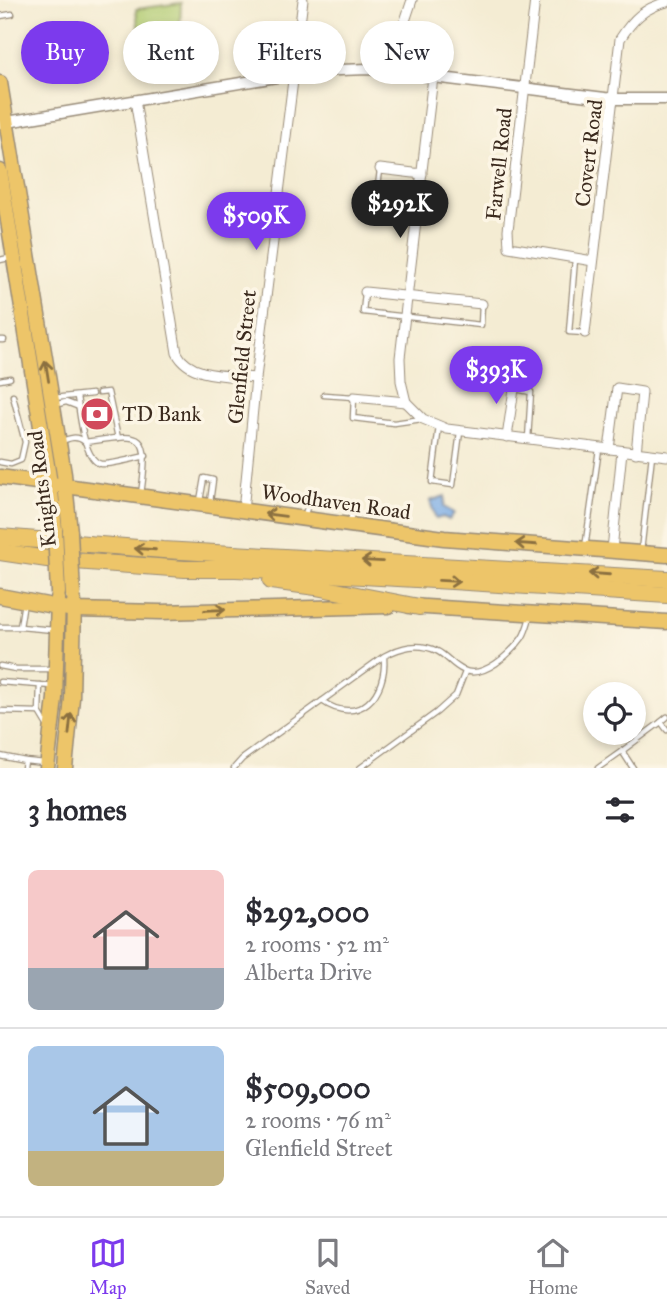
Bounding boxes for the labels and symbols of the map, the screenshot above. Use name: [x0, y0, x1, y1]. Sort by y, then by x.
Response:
street label: Covert Road: [570, 97, 609, 208]
street label: Farwell Road: [480, 106, 518, 222]
pin: $292K: [351, 180, 449, 240]
pin: $509K: [207, 192, 305, 252]
street label: Glenfield Street: [222, 288, 262, 425]
pin: $393K: [447, 346, 545, 406]
one-way arrow: [40, 360, 53, 383]
bank icon: TD Bank: [78, 395, 116, 433]
place label: TD Bank: [122, 401, 202, 427]
street label: Knights Road: [22, 429, 62, 549]
street label: Woodhaven Road: [260, 479, 413, 525]
one-way arrow: [265, 508, 287, 521]
one-way arrow: [515, 537, 537, 550]
one-way arrow: [133, 542, 156, 555]
one-way arrow: [361, 554, 384, 567]
one-way arrow: [588, 567, 611, 580]
one-way arrow: [437, 574, 460, 587]
one-way arrow: [203, 604, 226, 617]
one-way arrow: [63, 713, 76, 736]

